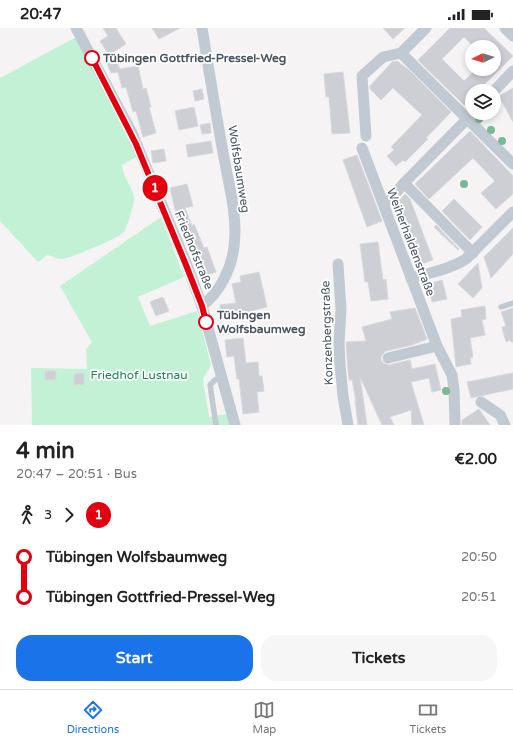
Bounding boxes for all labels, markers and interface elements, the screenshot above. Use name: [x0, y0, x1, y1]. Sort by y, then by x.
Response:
text: 20:47: [20, 5, 62, 23]
north arrow: [465, 40, 501, 76]
map controls: [465, 40, 501, 120]
marker: Tübingen Gottfried-Pressel-Weg: [84, 50, 100, 66]
place label: Tübingen Gottfried-Pressel-Weg: [102, 51, 286, 66]
button: layers: [465, 84, 501, 120]
street label: Wolfsbaumweg: [225, 124, 253, 214]
line badge: 1: [142, 175, 168, 201]
text: 1: [151, 179, 159, 196]
street label: Weiherhaldenstraße: [384, 186, 438, 298]
street label: Friedhofstraße: [172, 209, 216, 292]
street label: Konzenbergstraße: [318, 280, 336, 386]
place label: Tübingen Wolfsbaumweg: [216, 308, 306, 337]
marker: Tübingen Wolfsbaumweg: [198, 314, 214, 330]
park label: Friedhof Lustnau: [91, 368, 188, 382]
text: 4 min: [16, 438, 75, 464]
text: €2.00: [455, 450, 497, 468]
text: 20:47 – 20:51 · Bus: [16, 466, 137, 482]
icon: walk: [16, 504, 38, 526]
icon: forward: [58, 504, 80, 526]
text: 1: [94, 506, 103, 523]
text: 3: [44, 507, 52, 523]
text: Tübingen Wolfsbaumweg: [46, 548, 227, 566]
text: 20:50: [461, 549, 497, 565]
text: Tübingen Gottfried-Pressel-Weg: [46, 588, 275, 606]
text: 20:51: [461, 589, 497, 605]
button: Start: [16, 635, 253, 681]
button: Tickets: [261, 635, 497, 681]
tab: Directions: [67, 699, 119, 736]
tab: Map: [253, 699, 276, 736]
tab: Tickets: [410, 699, 446, 736]

